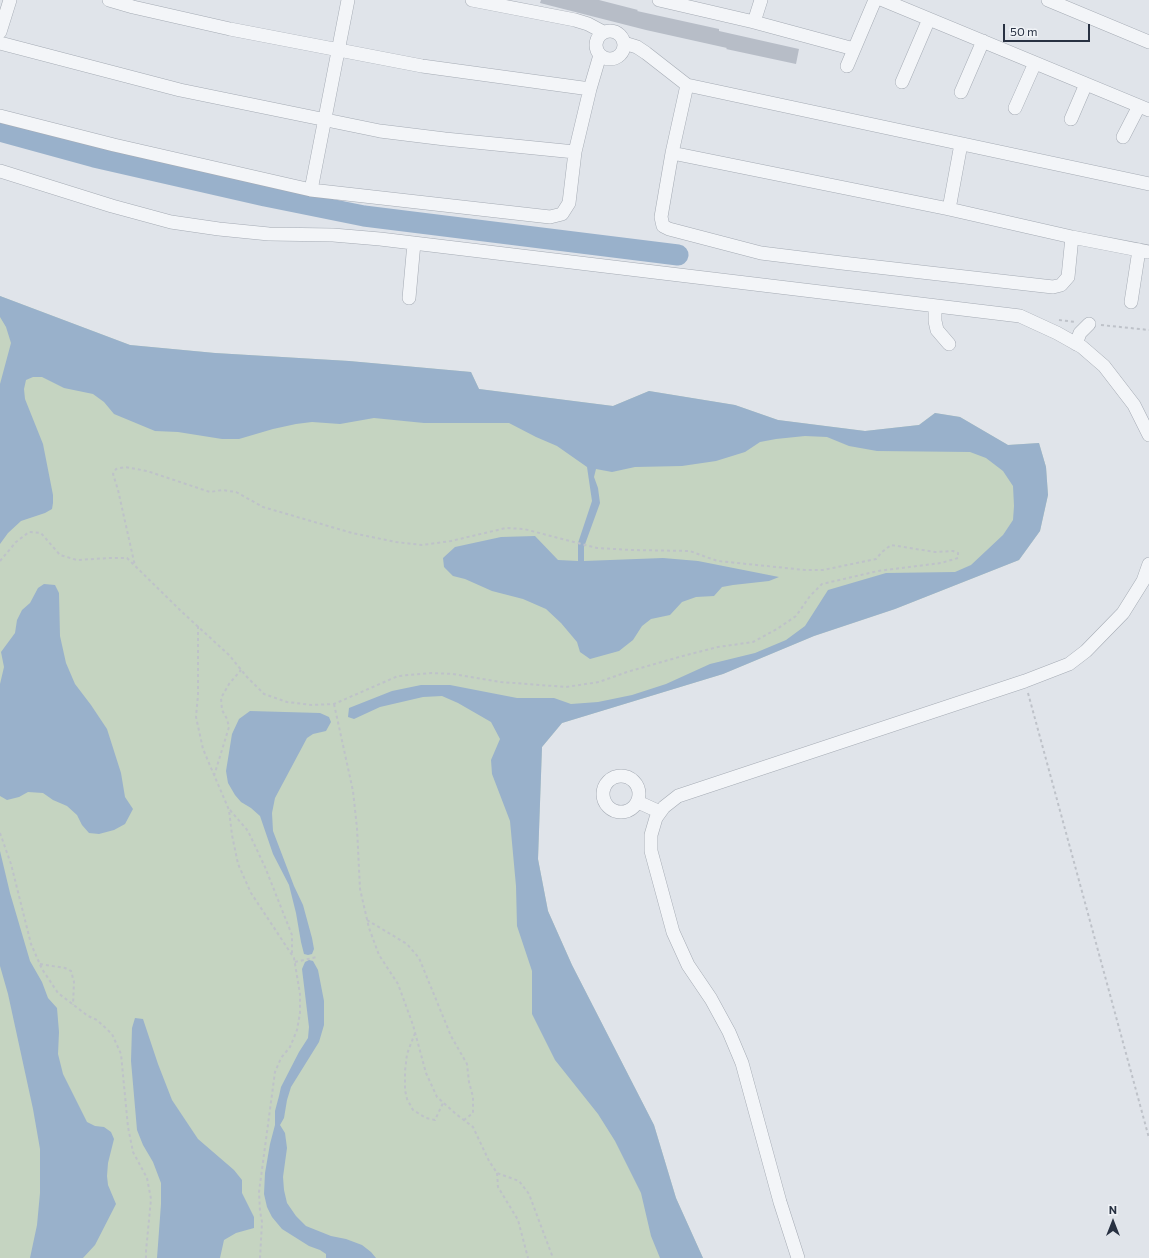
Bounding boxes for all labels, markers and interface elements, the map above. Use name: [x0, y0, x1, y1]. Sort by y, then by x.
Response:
scale bar: [1005, 16, 1092, 42]
text: 50 m: [1010, 24, 1038, 38]
north arrow: [1093, 1202, 1133, 1242]
text: N: [1109, 1203, 1117, 1216]

